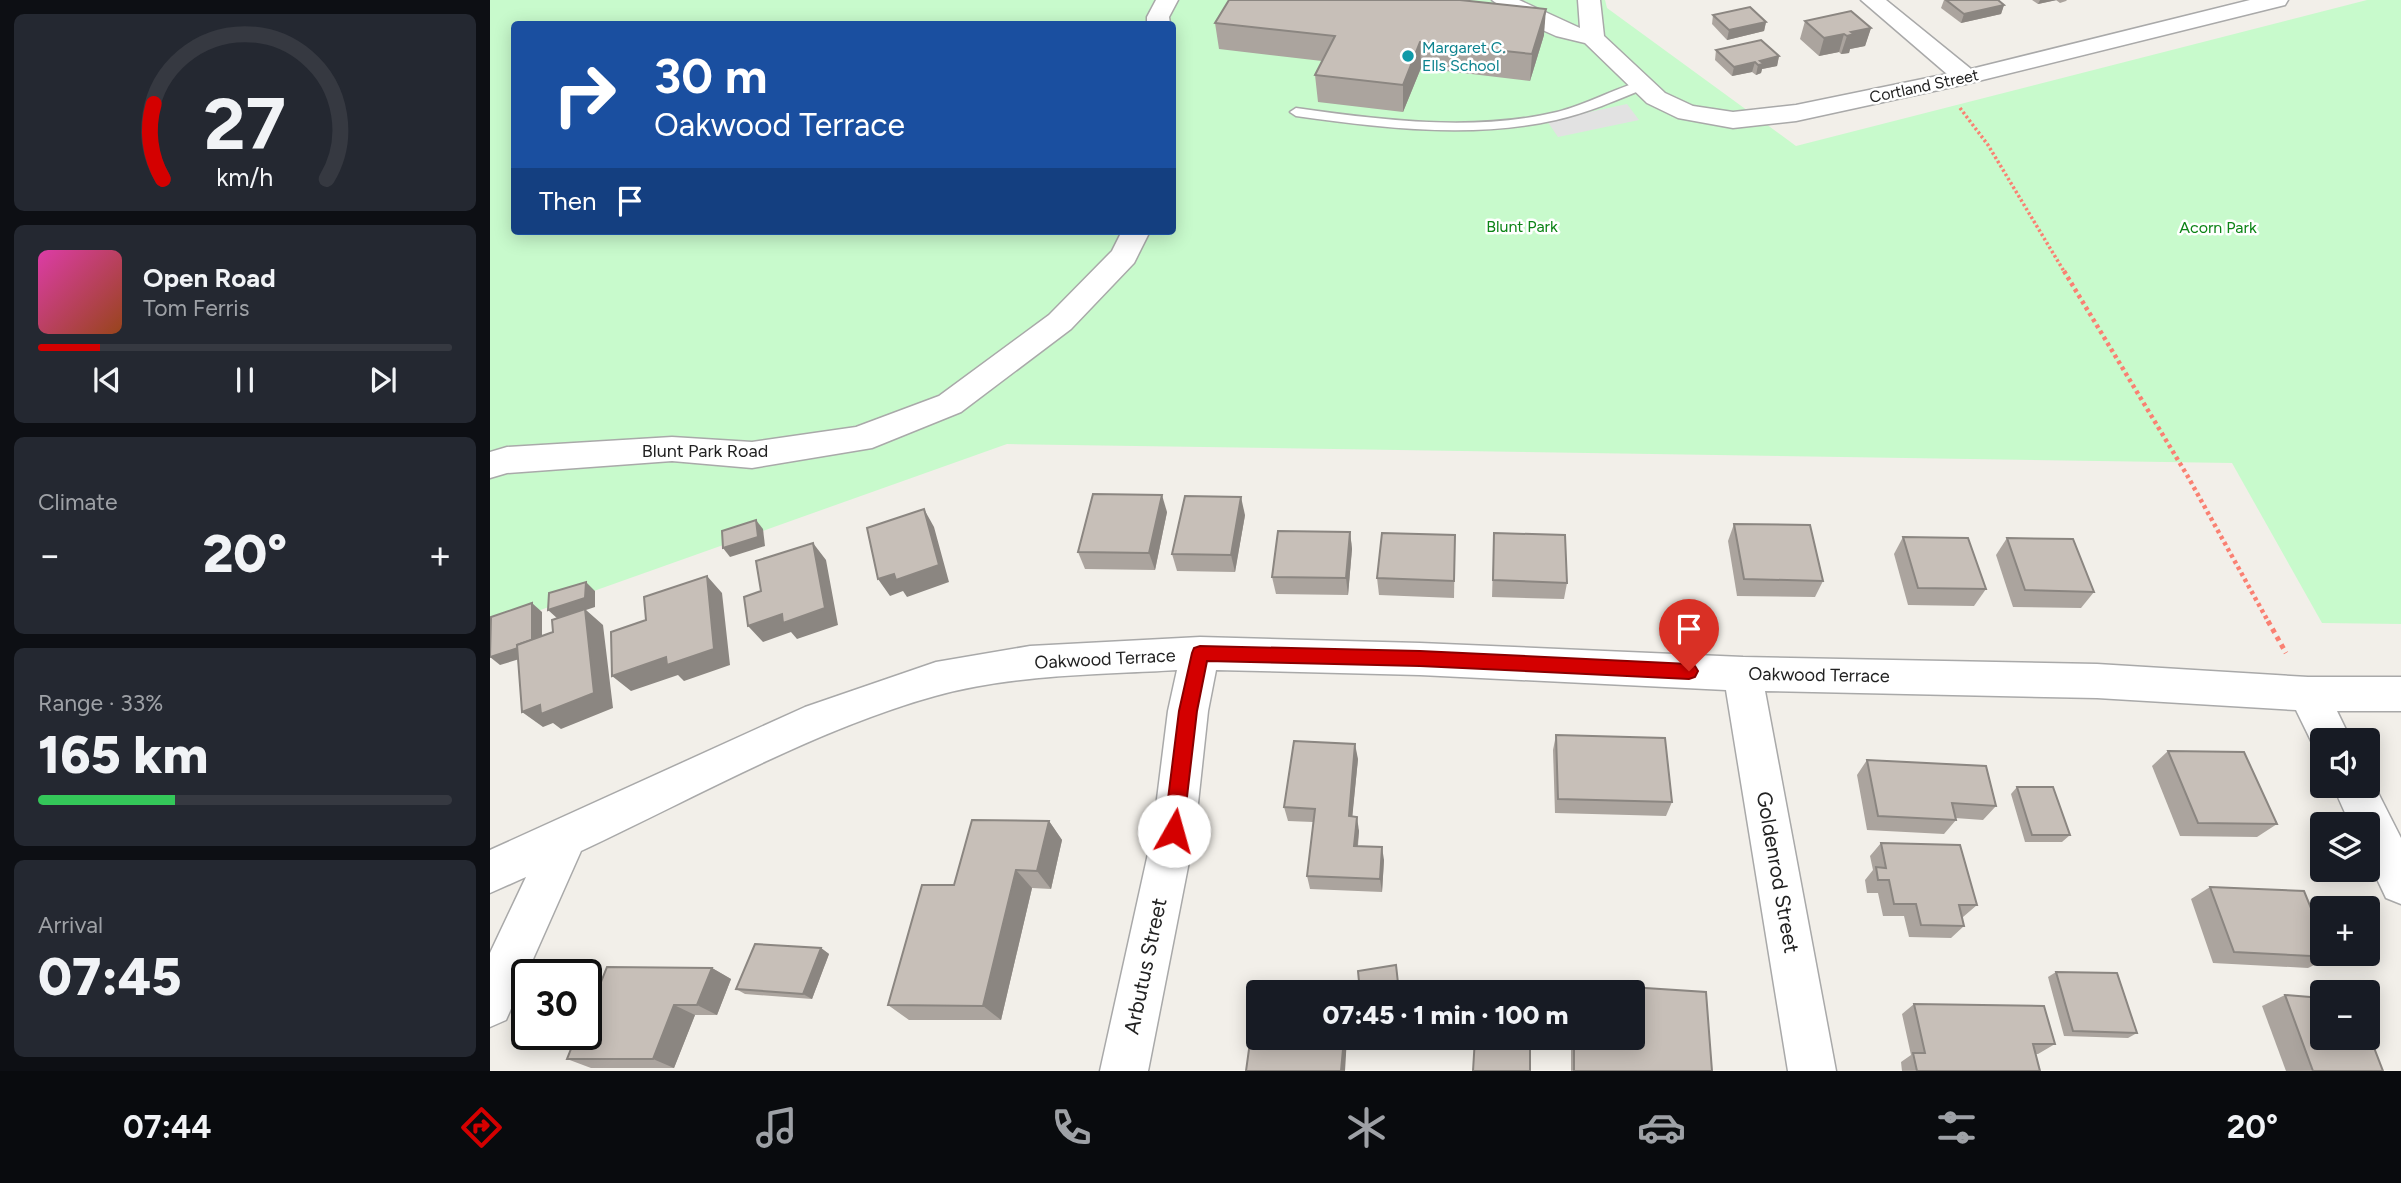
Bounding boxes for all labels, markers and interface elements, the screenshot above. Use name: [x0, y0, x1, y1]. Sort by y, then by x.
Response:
place label: Margaret C. Ells School: [1422, 38, 1506, 75]
text: 30 m: [654, 46, 767, 105]
marker: Margaret C. Ells School: [1400, 48, 1416, 64]
icon: right: [539, 49, 630, 140]
street label: Cortland Street: [1868, 65, 1980, 107]
text: 27: [204, 80, 286, 167]
text: Oakwood Terrace: [654, 106, 905, 144]
text: km/h: [216, 162, 274, 192]
icon: arrive: [611, 182, 649, 220]
text: Then: [539, 185, 597, 217]
park label: Blunt Park: [1486, 217, 1558, 236]
park label: Acorn Park: [2179, 218, 2257, 237]
text: Open Road: [143, 262, 276, 294]
text: Tom Ferris: [143, 294, 249, 322]
icon: previous: [88, 361, 126, 399]
icon: pause: [226, 361, 264, 399]
icon: next: [364, 361, 402, 399]
street label: Blunt Park Road: [642, 440, 768, 462]
text: Climate: [38, 488, 117, 516]
text: 20°: [203, 523, 287, 585]
text: −: [38, 532, 62, 578]
text: +: [428, 532, 452, 578]
pin: [1659, 599, 1719, 671]
icon: arrive: [1670, 610, 1708, 648]
street label: Oakwood Terrace: [1034, 644, 1176, 674]
street label: Oakwood Terrace: [1748, 663, 1890, 687]
text: Range · 33%: [38, 689, 163, 717]
text: 165 km: [38, 724, 208, 786]
map controls: [2310, 728, 2380, 1050]
button: sound: [2310, 728, 2380, 798]
street label: Goldenrod Street: [1751, 789, 1805, 955]
position arrow: [1137, 794, 1211, 868]
button: layers: [2310, 812, 2380, 882]
street label: Arbutus Street: [1118, 895, 1172, 1036]
button: +: [2310, 896, 2380, 966]
text: Arrival: [38, 911, 103, 939]
text: 07:45: [38, 946, 182, 1008]
speed limit sign: 30: [511, 959, 602, 1050]
button: −: [2310, 980, 2380, 1050]
text: 07:45 · 1 min · 100 m: [1323, 999, 1568, 1031]
icon: directions: [457, 1103, 506, 1152]
icon: music: [752, 1103, 801, 1152]
icon: phone: [1047, 1103, 1096, 1152]
icon: climate: [1342, 1103, 1391, 1152]
icon: car: [1637, 1103, 1686, 1152]
icon: filters: [1932, 1103, 1981, 1152]
text: 07:44: [123, 1108, 212, 1146]
text: 20°: [2227, 1108, 2278, 1146]

